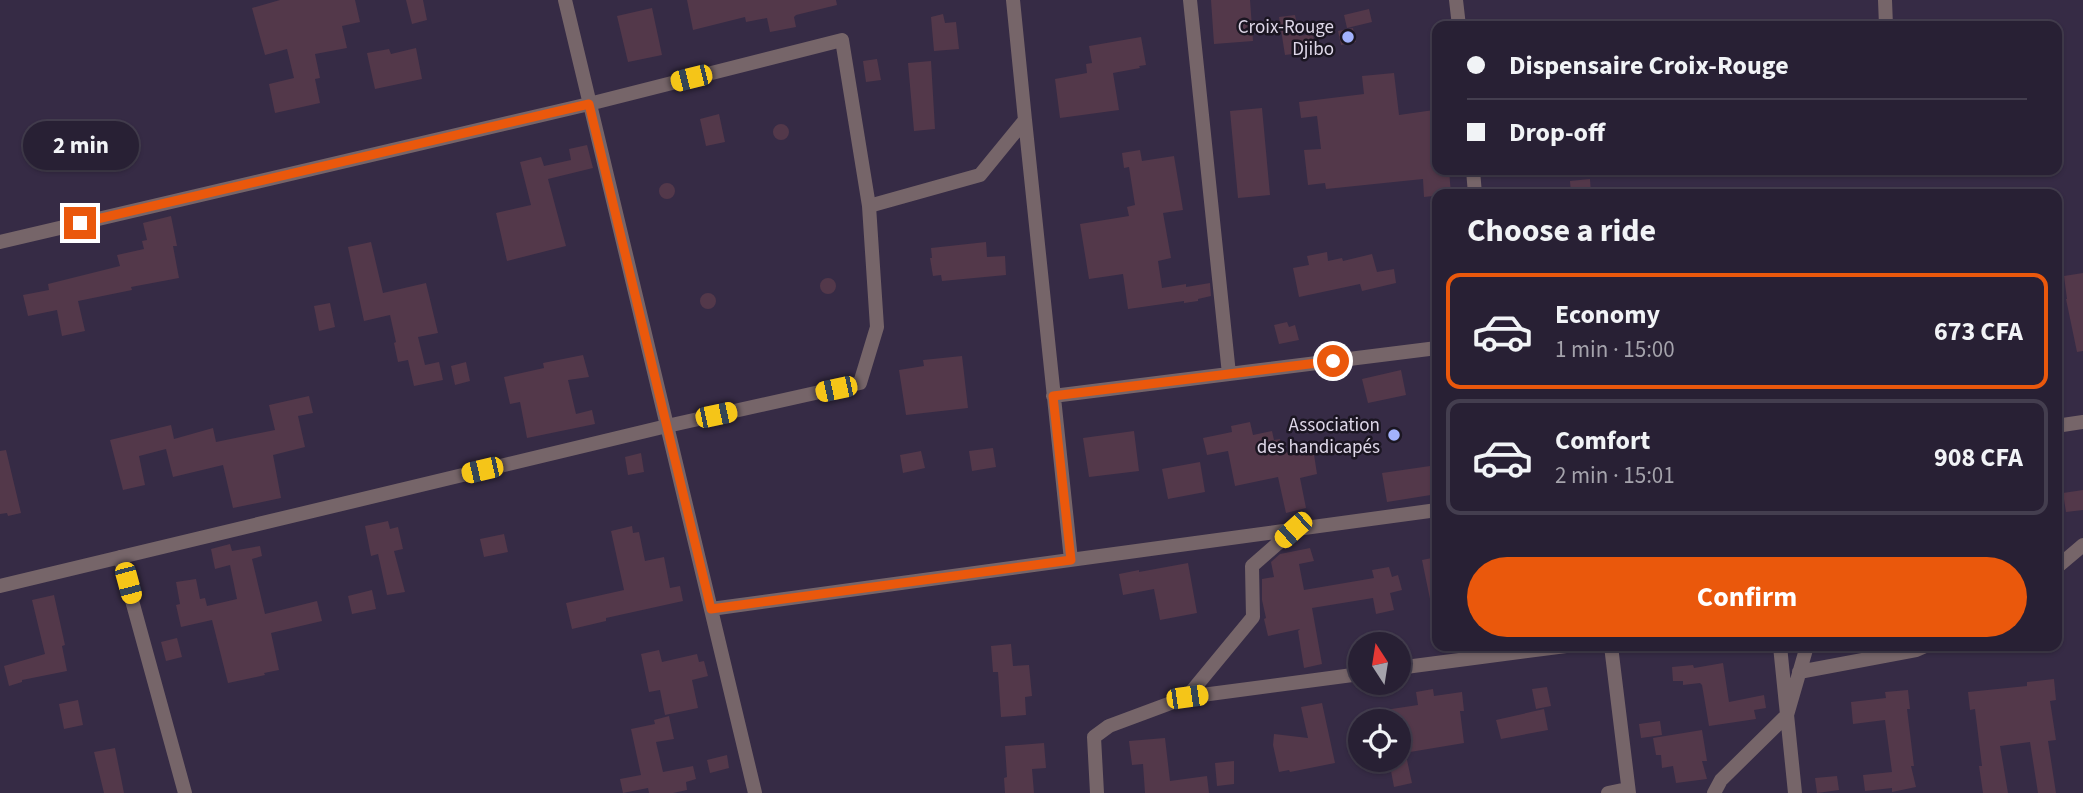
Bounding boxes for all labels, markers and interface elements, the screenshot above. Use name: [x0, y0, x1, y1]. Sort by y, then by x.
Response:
place label: Croix-Rouge Djibo: [1238, 14, 1334, 63]
marker: Croix-Rouge Djibo: [1340, 29, 1356, 45]
text: Dispensaire Croix-Rouge: [1509, 47, 1789, 84]
car: [669, 63, 714, 93]
text: Drop-off: [1509, 114, 1605, 151]
callout: 2 min: [22, 122, 138, 170]
text: 2 min: [53, 129, 109, 162]
route end: [64, 207, 96, 239]
text: Choose a ride: [1467, 208, 1656, 254]
text: Economy: [1555, 296, 1660, 333]
icon: car: [1471, 300, 1534, 363]
text: 673 CFA: [1934, 313, 2023, 350]
text: 1 min · 15:00: [1555, 333, 1675, 366]
route start: [1317, 345, 1349, 377]
car: [814, 374, 859, 404]
car: [694, 400, 739, 430]
place label: Association des handicapés: [1257, 412, 1380, 461]
text: Comfort: [1555, 422, 1650, 459]
icon: car: [1471, 426, 1534, 489]
marker: Association des handicapés: [1386, 427, 1402, 443]
text: 908 CFA: [1934, 439, 2023, 476]
car: [460, 455, 505, 485]
text: 2 min · 15:01: [1555, 459, 1675, 492]
car: [1271, 508, 1316, 552]
button: Confirm: [1467, 557, 2027, 637]
car: [113, 560, 144, 606]
north arrow: [1348, 632, 1410, 695]
map controls: [1348, 632, 1411, 772]
car: [1165, 684, 1210, 710]
button: locate: [1348, 709, 1411, 772]

